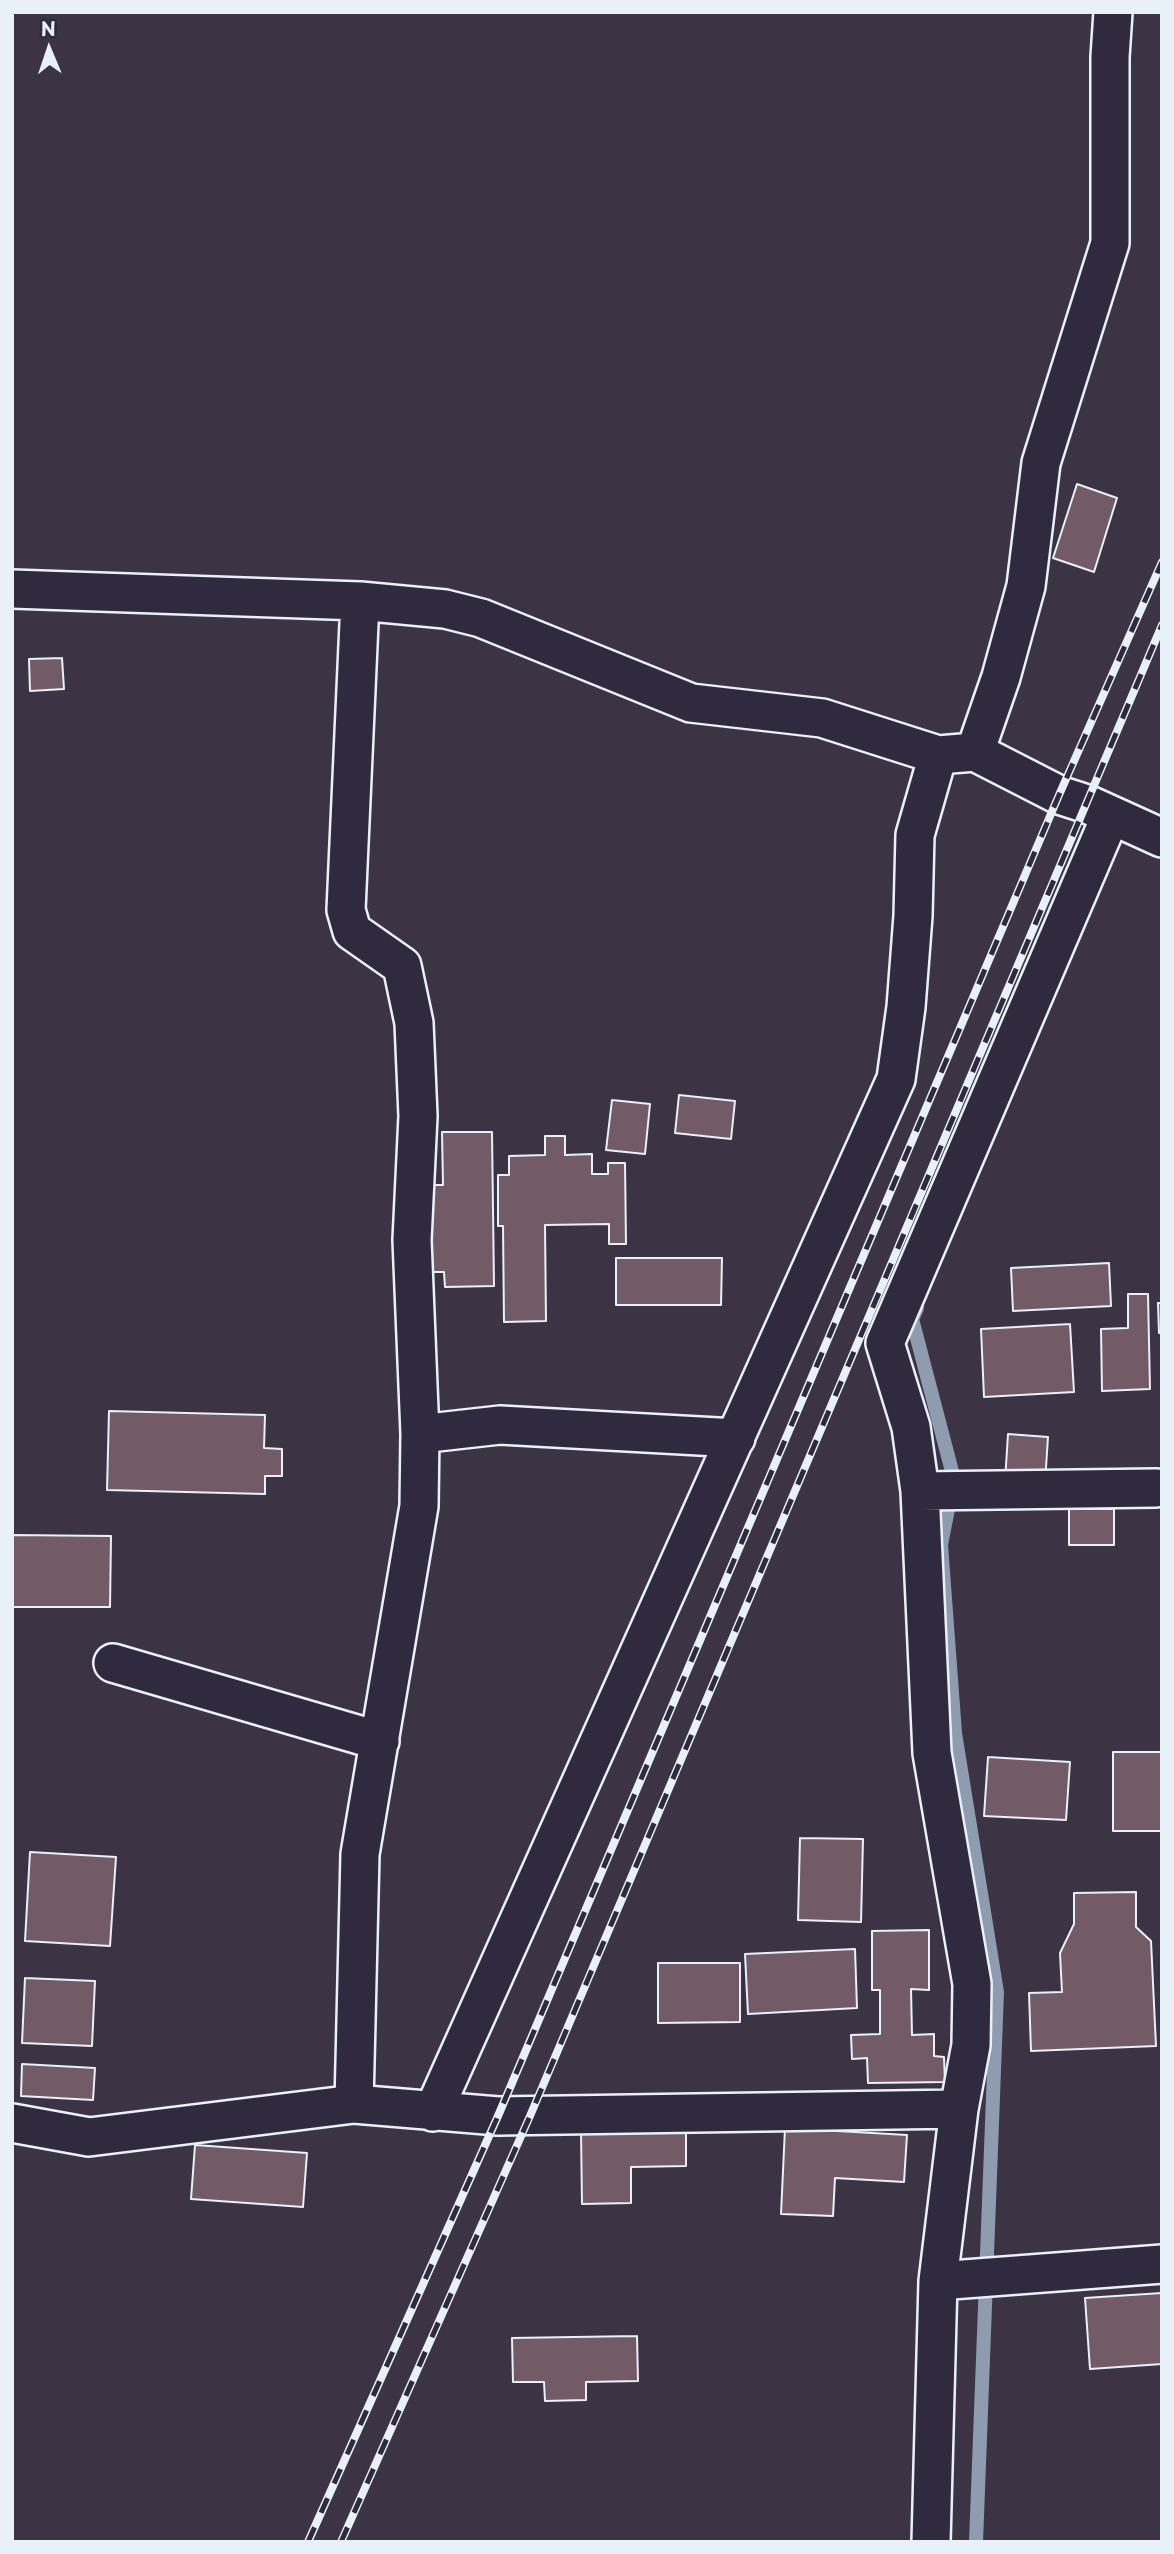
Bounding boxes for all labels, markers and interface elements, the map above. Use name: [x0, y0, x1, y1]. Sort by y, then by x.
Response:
north arrow: [14, 14, 84, 84]
text: N: [40, 14, 56, 42]

